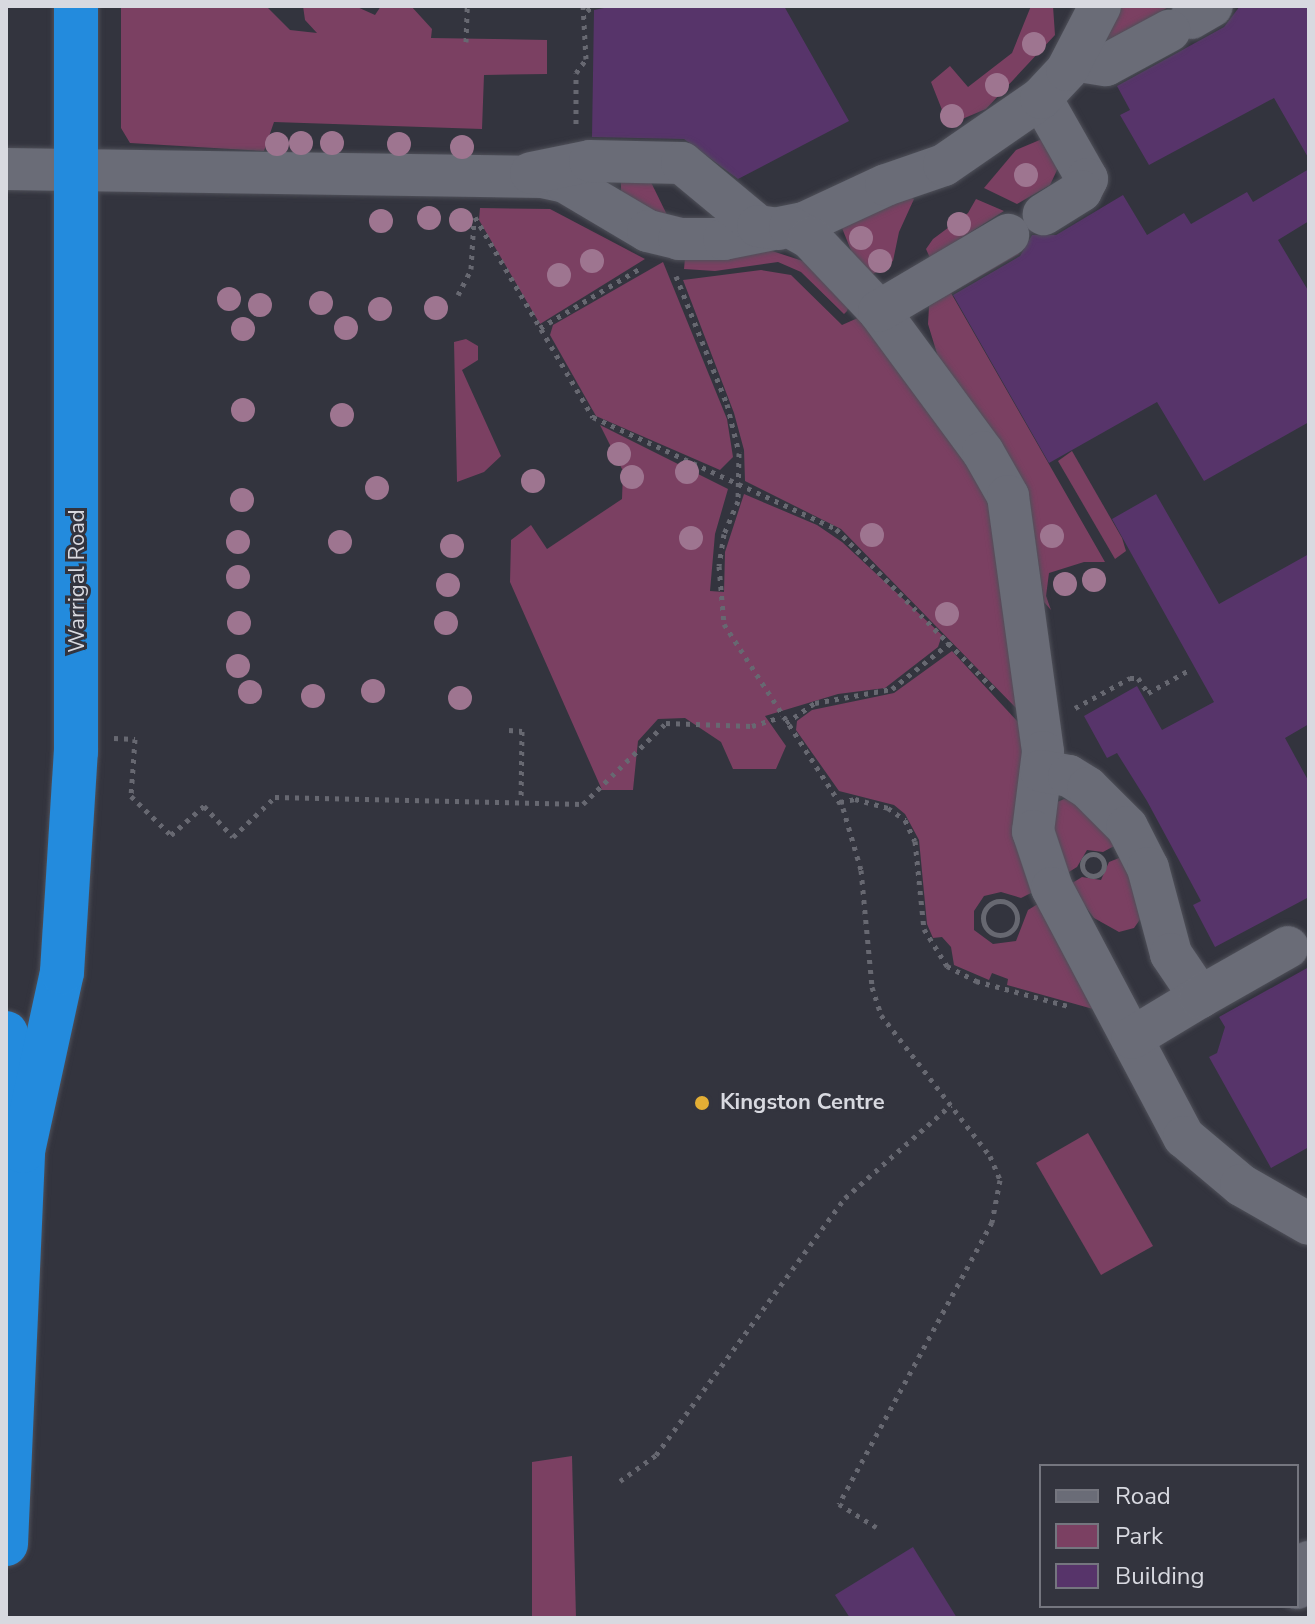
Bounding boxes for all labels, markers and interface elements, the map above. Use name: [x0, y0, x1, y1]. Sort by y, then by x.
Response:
street label: Warrigal Road: [65, 509, 91, 653]
place label: Kingston Centre: [720, 1090, 885, 1116]
marker: Kingston Centre: [691, 1092, 713, 1114]
legend: [1039, 1464, 1299, 1608]
text: Road: [1115, 1480, 1171, 1512]
text: Park: [1115, 1520, 1163, 1552]
text: Building: [1115, 1560, 1205, 1592]

